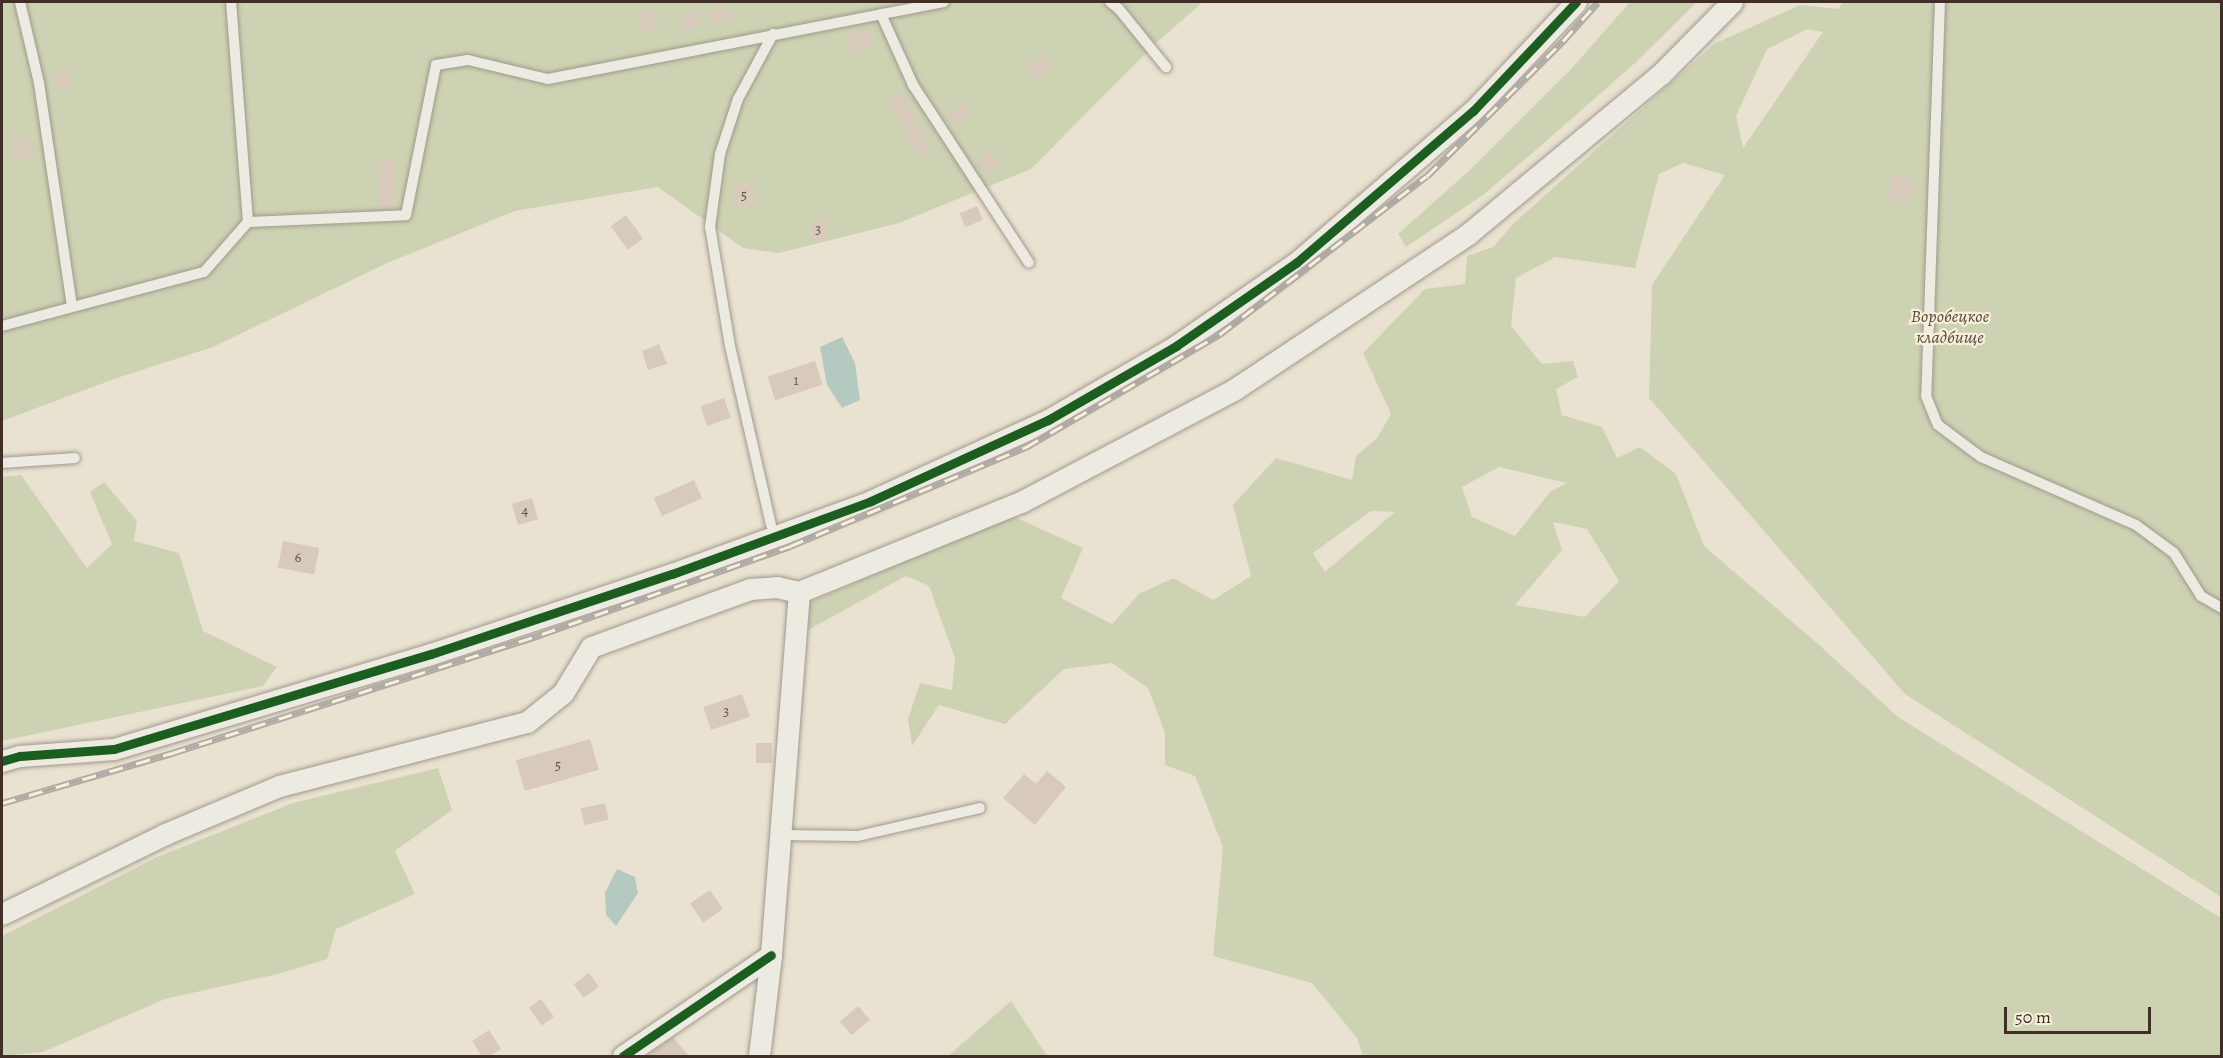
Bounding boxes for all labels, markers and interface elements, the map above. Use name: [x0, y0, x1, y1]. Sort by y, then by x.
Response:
house number: 5: [741, 187, 747, 205]
house number: 3: [815, 221, 821, 239]
park label: Воробецкое кладбище: [1911, 306, 1989, 348]
house number: 1: [793, 372, 799, 390]
house number: 4: [522, 502, 528, 520]
house number: 6: [295, 549, 301, 567]
house number: 3: [723, 703, 729, 721]
house number: 5: [555, 757, 561, 775]
scale bar: [2007, 995, 2154, 1033]
text: 50 m: [2015, 1005, 2051, 1029]

